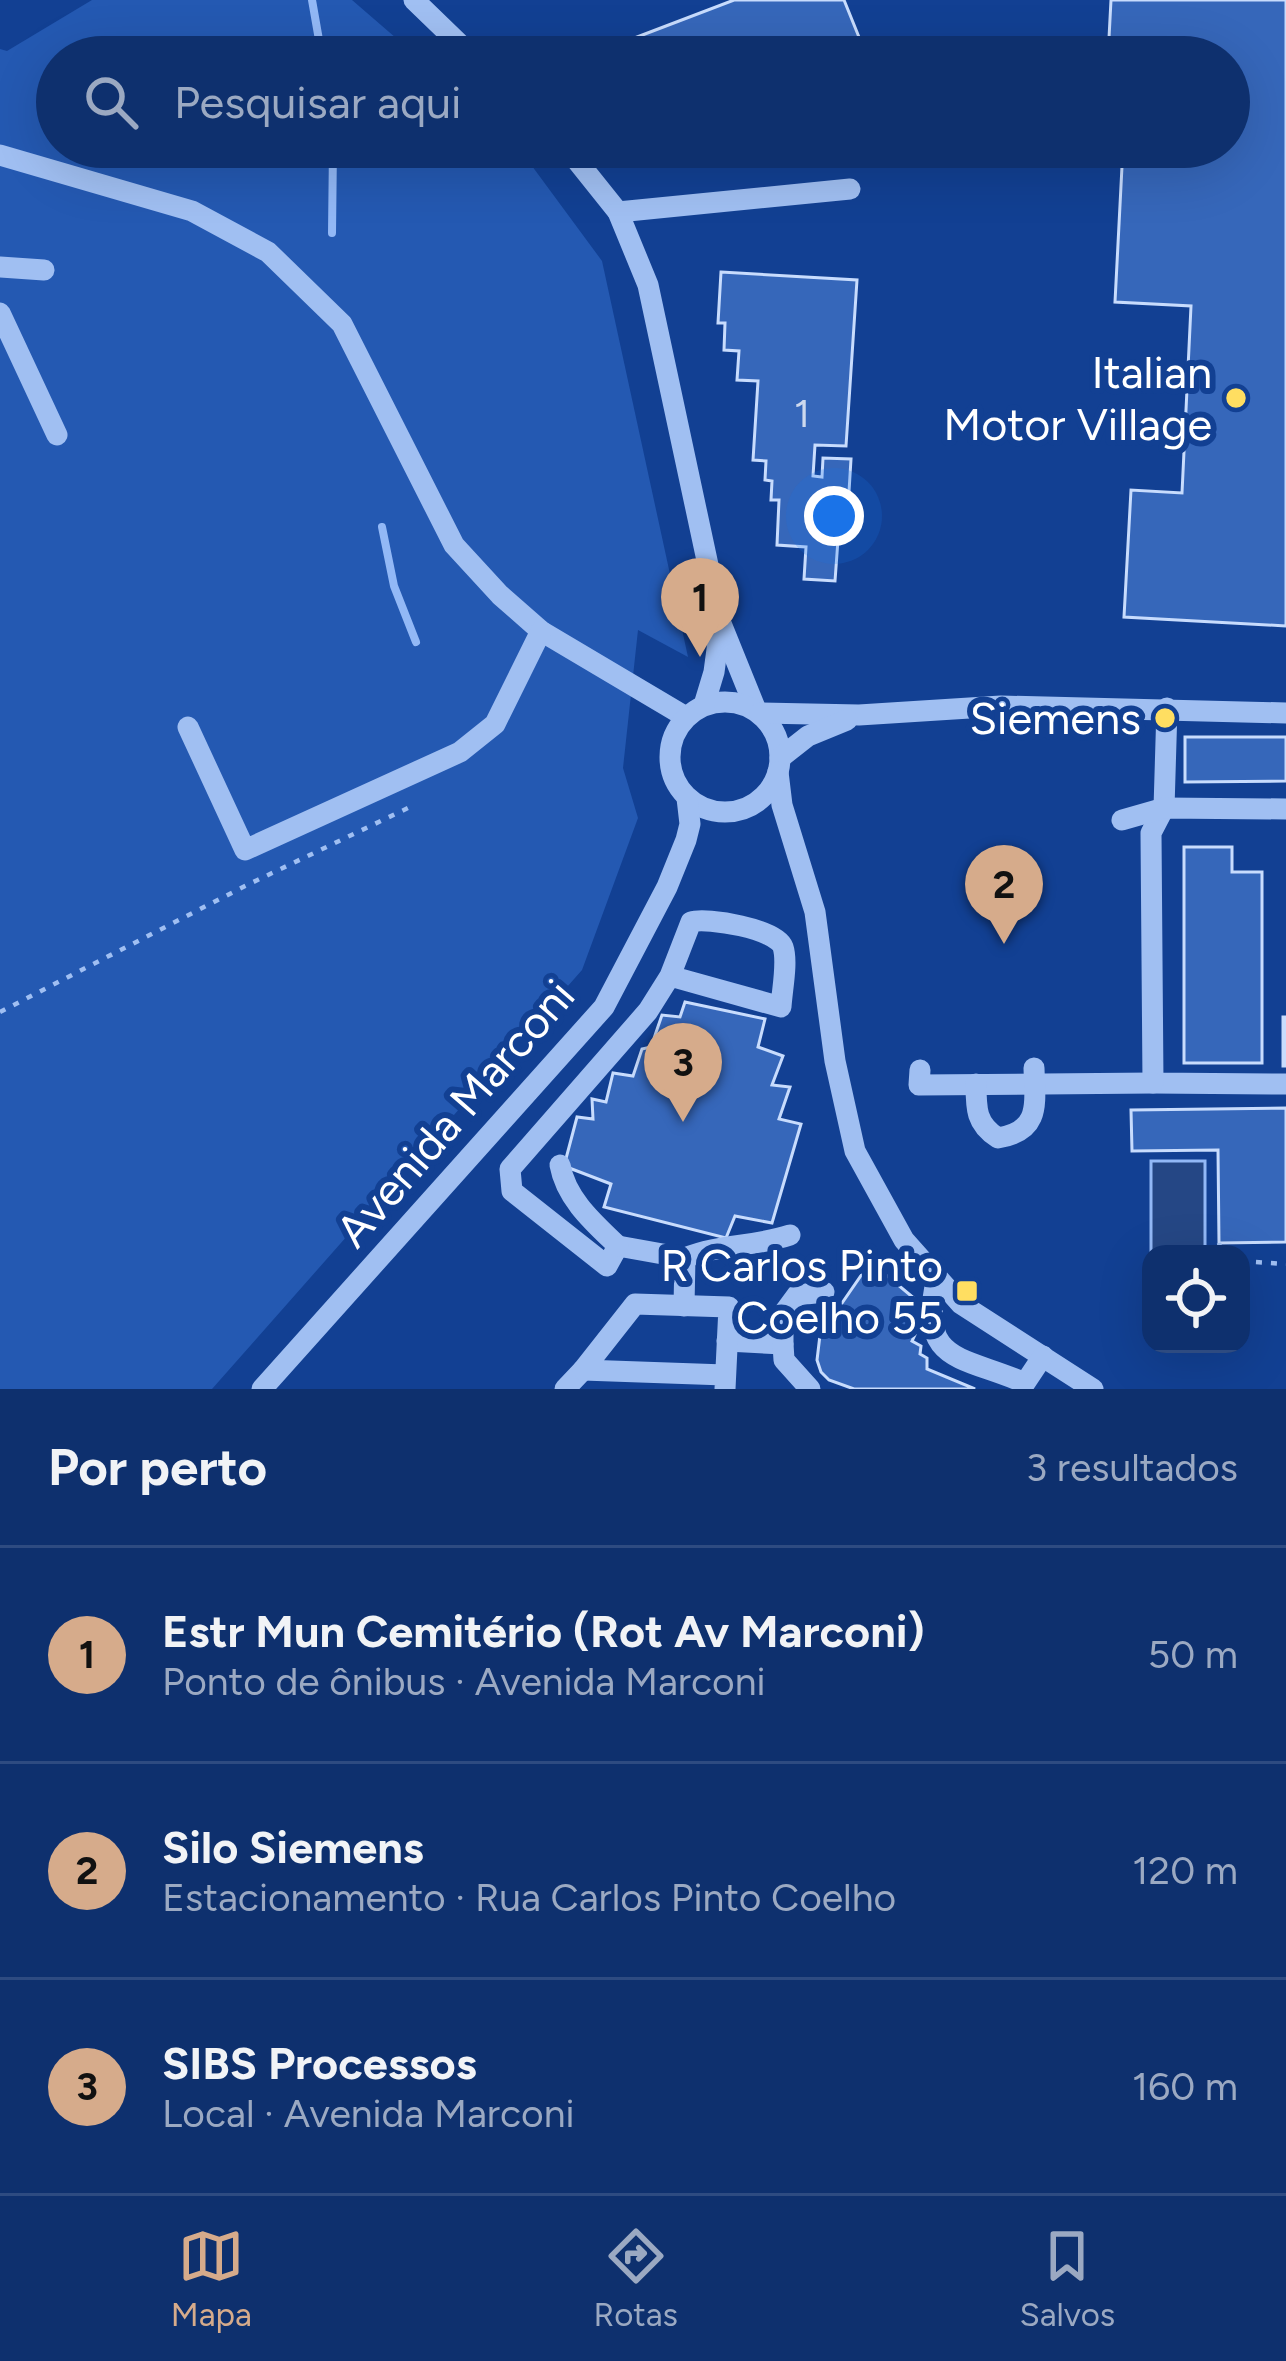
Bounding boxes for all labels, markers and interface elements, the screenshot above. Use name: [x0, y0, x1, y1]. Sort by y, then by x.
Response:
search box: [36, 36, 1250, 168]
icon: search: [78, 69, 144, 135]
text: Pesquisar aqui: [174, 75, 461, 129]
place label: Italian Motor Village: [943, 345, 1212, 451]
marker: Italian Motor Village: [1223, 385, 1249, 411]
house number: 1: [794, 390, 810, 437]
your location: [804, 486, 864, 546]
pin: 1: [661, 558, 739, 657]
place label: Siemens: [969, 691, 1141, 745]
marker: Siemens: [1152, 705, 1178, 731]
pin: 2: [965, 845, 1043, 944]
street label: Avenida Marconi: [325, 969, 585, 1257]
pin: 3: [644, 1023, 722, 1122]
place label: R Carlos Pinto Coelho 55: [660, 1238, 943, 1344]
map controls: [1142, 1245, 1250, 1353]
button: locate: [1142, 1245, 1250, 1353]
marker: R Carlos Pinto Coelho 55: [954, 1278, 980, 1304]
text: Por perto: [48, 1437, 267, 1498]
text: 3 resultados: [1026, 1444, 1238, 1491]
text: Estr Mun Cemitério (Rot Av Marconi): [162, 1604, 925, 1658]
text: 1: [79, 1631, 95, 1678]
text: 50 m: [1148, 1631, 1238, 1678]
text: Ponto de ônibus · Avenida Marconi: [162, 1658, 766, 1705]
text: Silo Siemens: [162, 1820, 424, 1874]
text: 2: [76, 1847, 98, 1894]
text: 120 m: [1132, 1847, 1238, 1894]
text: Estacionamento · Rua Carlos Pinto Coelho: [162, 1874, 896, 1921]
text: SIBS Processos: [162, 2036, 477, 2090]
text: 3: [76, 2063, 98, 2110]
text: 160 m: [1132, 2063, 1238, 2110]
text: Local · Avenida Marconi: [162, 2090, 575, 2137]
tab: Mapa: [171, 2223, 252, 2334]
tab: Rotas: [594, 2223, 678, 2334]
tab: Salvos: [1020, 2223, 1115, 2334]

